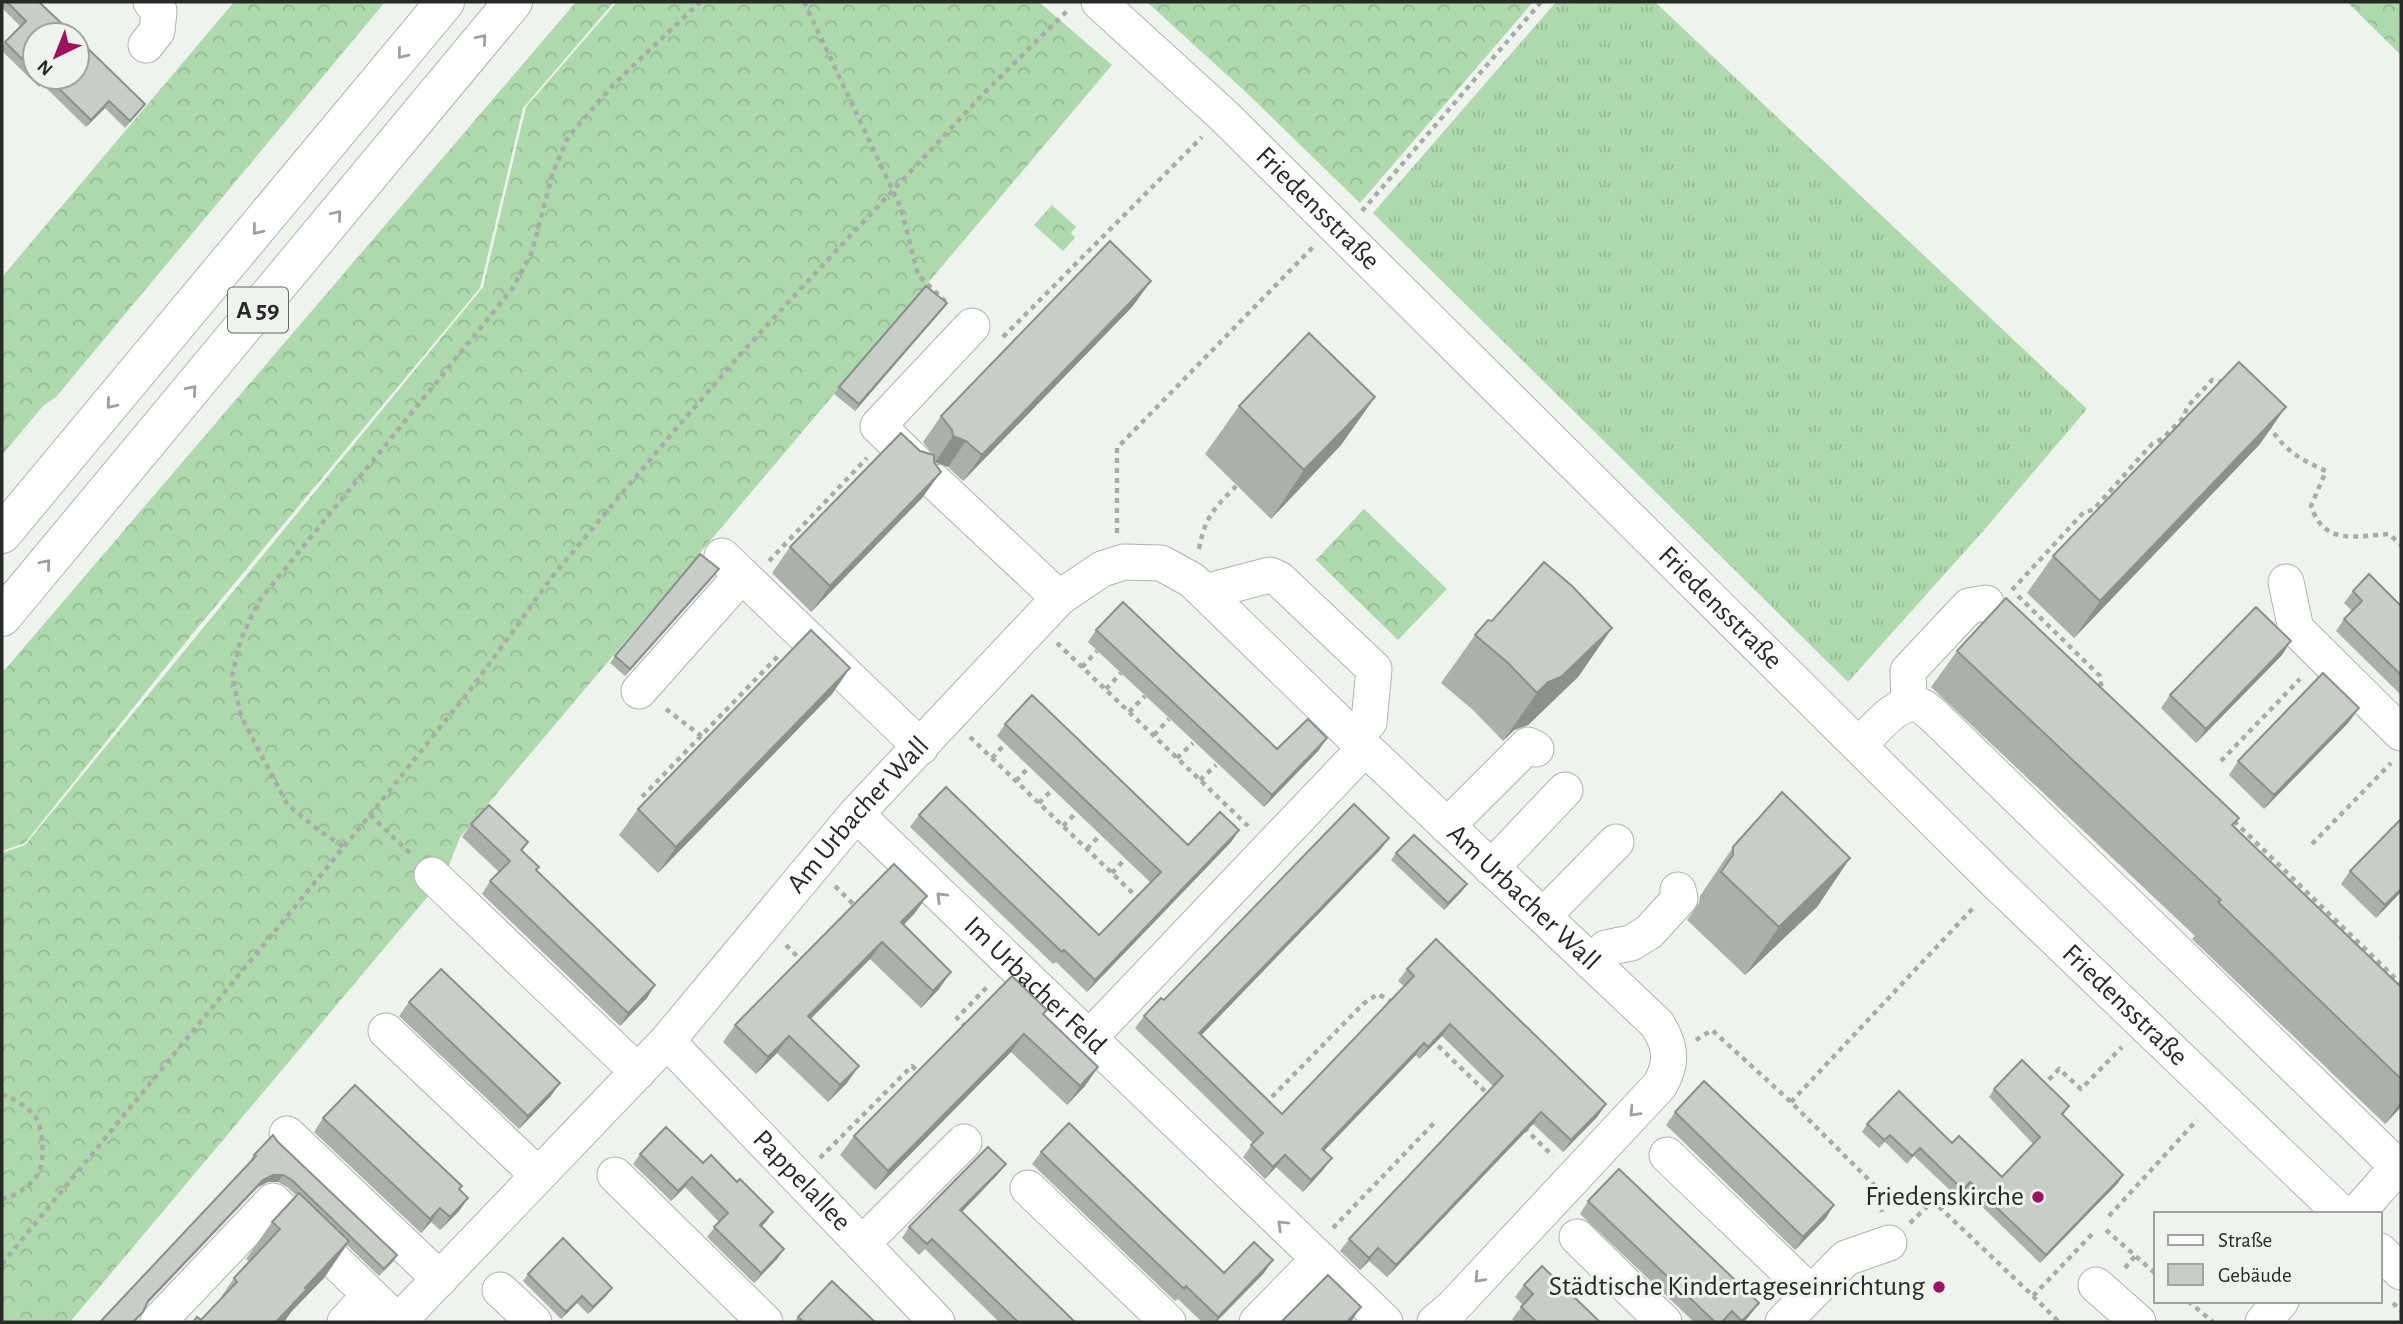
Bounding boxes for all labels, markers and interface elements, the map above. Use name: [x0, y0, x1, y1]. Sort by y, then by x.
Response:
north arrow: [21, 21, 91, 91]
one-way arrow: [474, 35, 486, 48]
one-way arrow: [397, 47, 410, 59]
text: N: [34, 56, 57, 79]
street label: Friedensstraße: [1250, 142, 1385, 276]
one-way arrow: [329, 210, 341, 223]
one-way arrow: [253, 222, 265, 235]
road number: A 59: [228, 288, 288, 332]
one-way arrow: [183, 385, 196, 397]
one-way arrow: [107, 396, 119, 409]
street label: Friedensstraße: [1653, 541, 1787, 675]
one-way arrow: [37, 560, 50, 572]
street label: Am Urbacher Wall: [782, 732, 935, 899]
street label: Am Urbacher Wall: [1442, 819, 1605, 976]
one-way arrow: [937, 893, 950, 906]
street label: Im Urbacher Feld: [958, 912, 1111, 1060]
street label: Friedensstraße: [2057, 939, 2193, 1071]
one-way arrow: [1630, 1104, 1643, 1117]
street label: Pappelallee: [747, 1125, 856, 1237]
place label: Friedenskirche: [1865, 1183, 2024, 1211]
marker: Friedenskirche: [2030, 1189, 2046, 1205]
legend: [2154, 1212, 2382, 1303]
one-way arrow: [1277, 1220, 1290, 1233]
text: Straße: [2218, 1230, 2272, 1251]
text: Gebäude: [2218, 1265, 2292, 1286]
one-way arrow: [1475, 1270, 1487, 1283]
place label: Städtische Kindertageseinrichtung: [1549, 1273, 1925, 1301]
marker: Städtische Kindertageseinrichtung: [1931, 1279, 1947, 1295]

